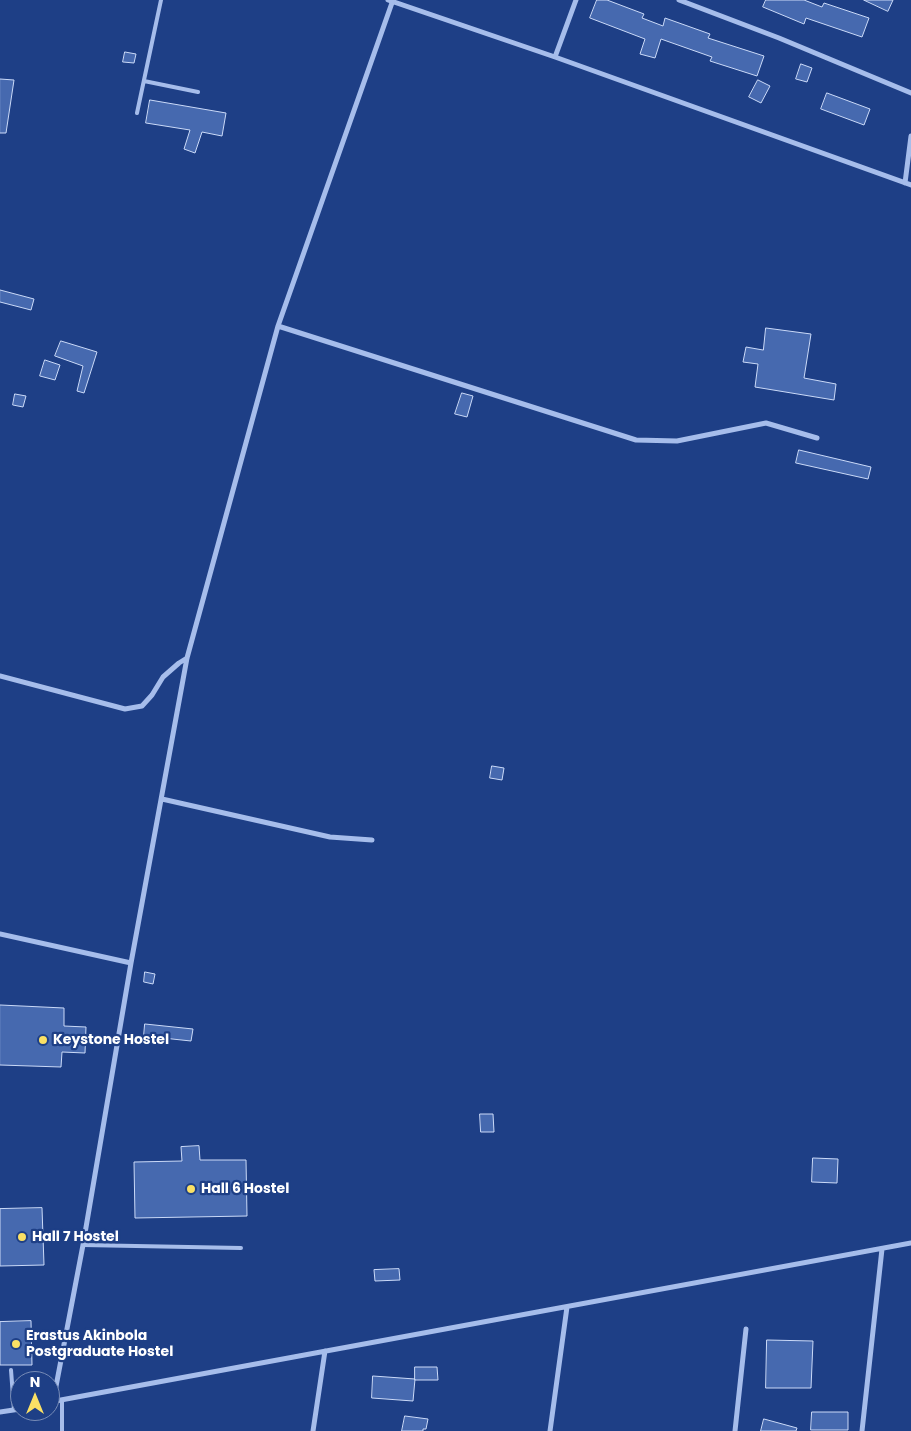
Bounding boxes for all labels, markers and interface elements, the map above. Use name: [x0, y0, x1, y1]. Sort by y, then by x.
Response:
place label: Keystone Hostel: [53, 1032, 169, 1048]
marker: Keystone Hostel: [37, 1034, 49, 1046]
place label: Hall 6 Hostel: [201, 1181, 289, 1197]
marker: Hall 6 Hostel: [185, 1183, 197, 1195]
place label: Hall 7 Hostel: [32, 1229, 119, 1245]
marker: Hall 7 Hostel: [16, 1231, 28, 1243]
place label: Erastus Akinbola Postgraduate Hostel: [26, 1328, 173, 1360]
marker: Erastus Akinbola Postgraduate Hostel: [10, 1338, 22, 1350]
north arrow: [10, 1371, 60, 1421]
text: N: [30, 1372, 40, 1392]

